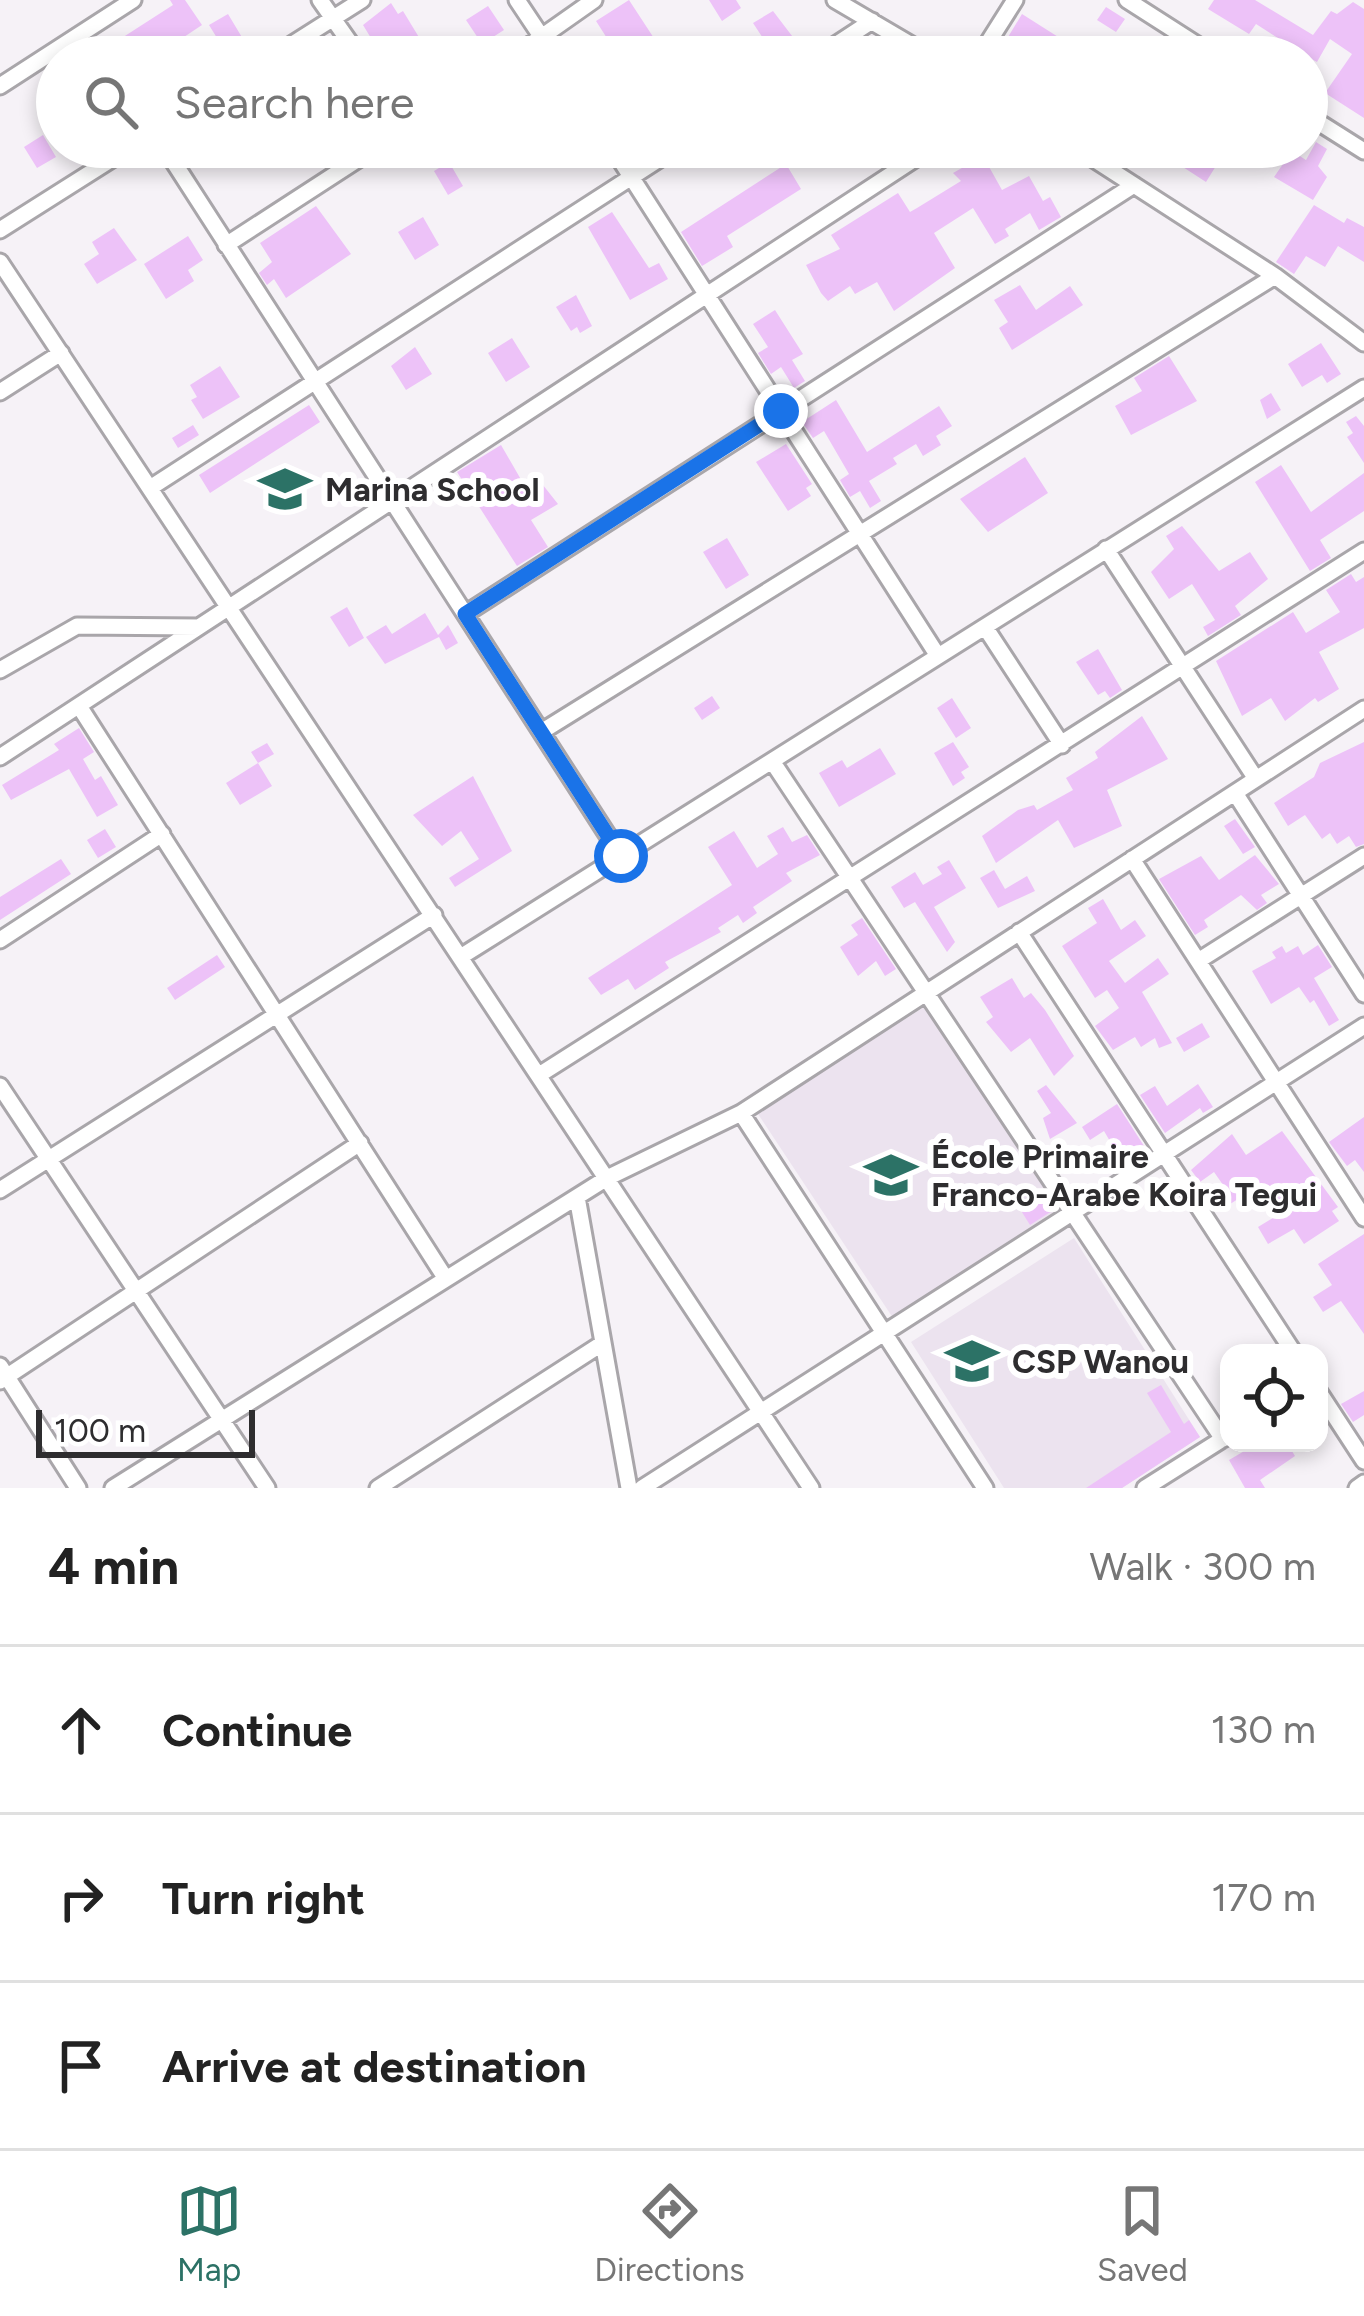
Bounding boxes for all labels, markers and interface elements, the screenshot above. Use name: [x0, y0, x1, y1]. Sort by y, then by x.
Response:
search box: [36, 36, 1328, 168]
icon: search: [78, 69, 144, 135]
text: Search here: [174, 75, 414, 129]
route end: [754, 384, 808, 438]
school or university icon: Marina School: [256, 460, 314, 518]
place label: Marina School: [325, 470, 540, 509]
route start: [594, 829, 648, 883]
place label: École Primaire Franco-Arabe Koira Tegui: [931, 1137, 1317, 1214]
school or university icon: École Primaire Franco-Arabe Koira Tegui: [862, 1146, 920, 1204]
school or university icon: CSP Wanou: [943, 1332, 1001, 1390]
place label: CSP Wanou: [1012, 1342, 1189, 1381]
map controls: [1220, 1344, 1328, 1452]
button: locate: [1220, 1344, 1328, 1452]
scale bar: [36, 1404, 255, 1457]
text: 100 m: [54, 1411, 146, 1450]
text: 4 min: [48, 1536, 179, 1597]
text: Walk · 300 m: [1090, 1543, 1316, 1590]
icon: ahead: [48, 1697, 114, 1763]
text: Continue: [162, 1703, 352, 1757]
text: 130 m: [1211, 1706, 1316, 1753]
icon: right: [48, 1865, 114, 1931]
text: Turn right: [162, 1871, 365, 1925]
text: 170 m: [1211, 1874, 1316, 1921]
icon: arrive: [48, 2033, 114, 2099]
text: Arrive at destination: [162, 2039, 586, 2093]
tab: Map: [176, 2178, 242, 2289]
tab: Directions: [594, 2178, 745, 2289]
tab: Saved: [1097, 2178, 1188, 2289]

